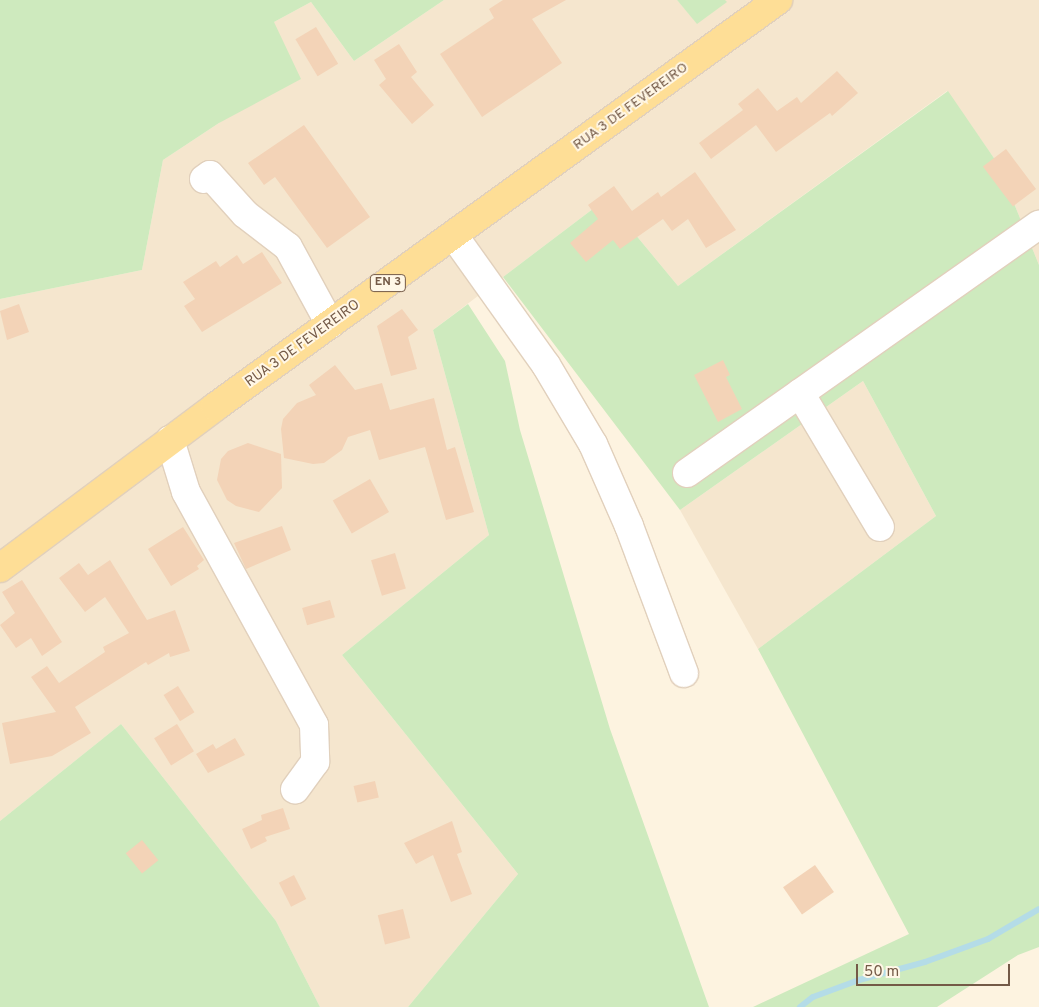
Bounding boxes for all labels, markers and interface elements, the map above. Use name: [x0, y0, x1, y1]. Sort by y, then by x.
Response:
street label: RUA 3 DE FEVEREIRO: [570, 60, 692, 154]
road number: EN 3: [369, 274, 407, 292]
street label: RUA 3 DE FEVEREIRO: [242, 297, 364, 391]
scale bar: [859, 954, 1013, 986]
text: 50 m: [864, 963, 899, 982]

